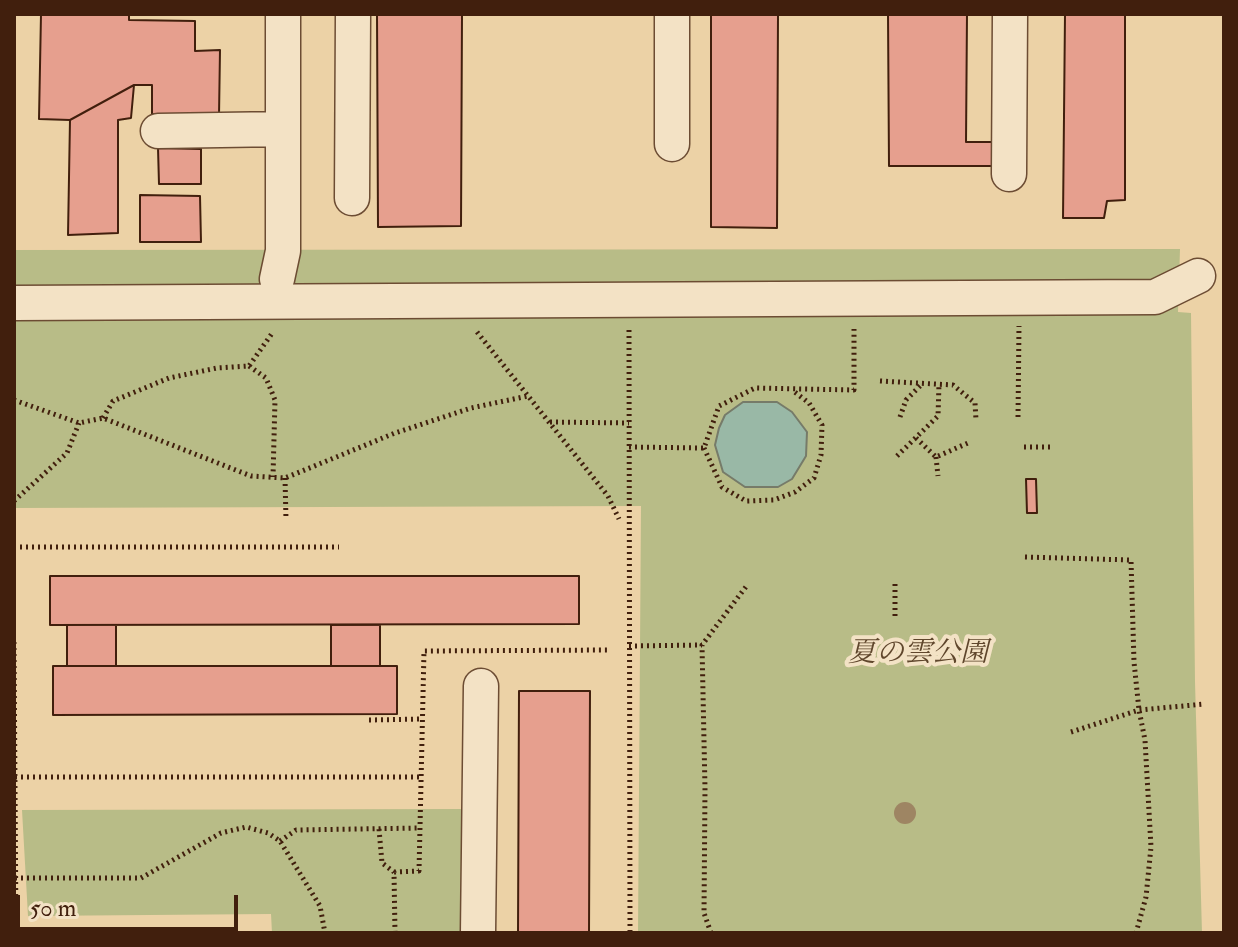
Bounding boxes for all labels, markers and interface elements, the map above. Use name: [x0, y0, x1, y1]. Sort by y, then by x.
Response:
park label: 夏の雲公園: [848, 638, 988, 672]
scale bar: [20, 879, 242, 929]
text: 50 m: [30, 893, 76, 924]

